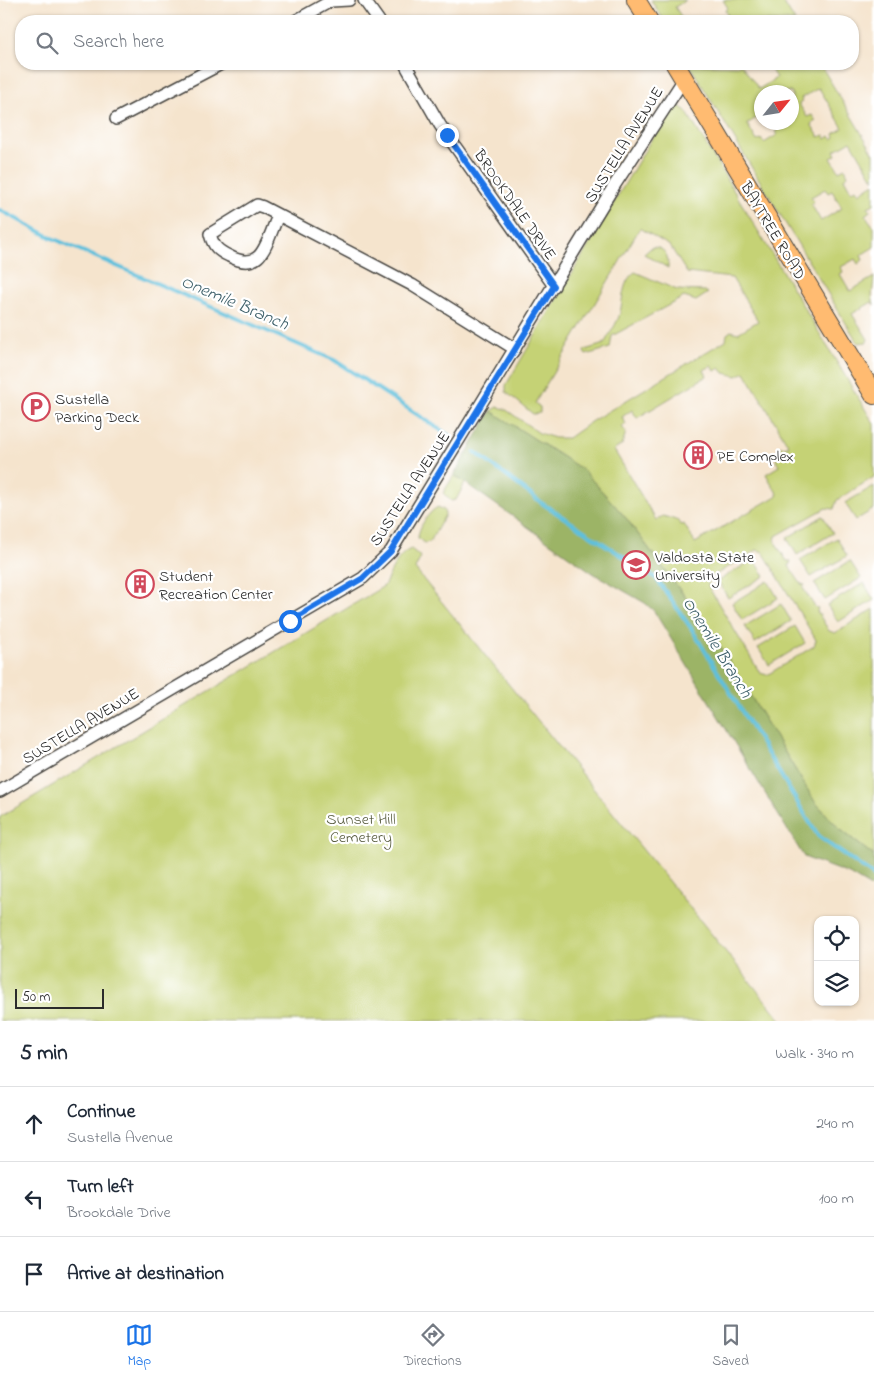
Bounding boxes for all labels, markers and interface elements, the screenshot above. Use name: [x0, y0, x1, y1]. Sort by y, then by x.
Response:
search box: [15, 15, 859, 70]
icon: search: [33, 29, 61, 57]
text: Search here: [73, 29, 164, 56]
street label: SUSTELLA AVENUE: [579, 82, 670, 208]
north arrow: [754, 85, 799, 130]
route end: [436, 124, 459, 147]
street label: BROOKDALE DRIVE: [467, 144, 562, 265]
street label: BAYTREE ROAD: [733, 177, 811, 285]
water label: Onemile Branch: [176, 270, 292, 338]
place label: Sustella Parking Deck: [55, 388, 140, 430]
parking icon: Sustella Parking Deck: [21, 392, 51, 422]
street label: SUSTELLA AVENUE: [364, 427, 457, 551]
building icon: PE Complex: [683, 440, 713, 470]
place label: PE Complex: [717, 445, 794, 469]
place label: Valdosta State University: [654, 546, 755, 588]
school or university icon: Valdosta State University: [621, 550, 651, 580]
place label: Student Recreation Center: [159, 565, 273, 607]
building icon: Student Recreation Center: [125, 569, 155, 599]
water label: Onemile Branch: [675, 593, 758, 704]
route start: [279, 610, 302, 633]
street label: SUSTELLA AVENUE: [18, 682, 144, 771]
park label: Sunset Hill Cemetery: [326, 808, 396, 850]
map controls: [814, 916, 859, 1006]
button: locate: [814, 916, 859, 961]
button: layers: [814, 961, 859, 1006]
scale bar: [15, 986, 104, 1009]
text: 50 m: [22, 987, 50, 1008]
text: 5 min: [20, 1039, 68, 1069]
text: Walk · 340 m: [775, 1042, 854, 1066]
text: Continue: [67, 1099, 135, 1126]
icon: ahead: [20, 1110, 48, 1138]
text: 240 m: [816, 1112, 854, 1136]
text: Sustella Avenue: [67, 1126, 173, 1150]
text: Turn left: [67, 1174, 134, 1201]
icon: left: [20, 1185, 48, 1213]
text: 100 m: [819, 1187, 854, 1211]
text: Brookdale Drive: [67, 1201, 171, 1225]
icon: arrive: [20, 1260, 48, 1288]
text: Arrive at destination: [67, 1261, 224, 1288]
tab: Map: [125, 1321, 153, 1372]
tab: Directions: [404, 1321, 462, 1372]
tab: Saved: [712, 1321, 749, 1372]

